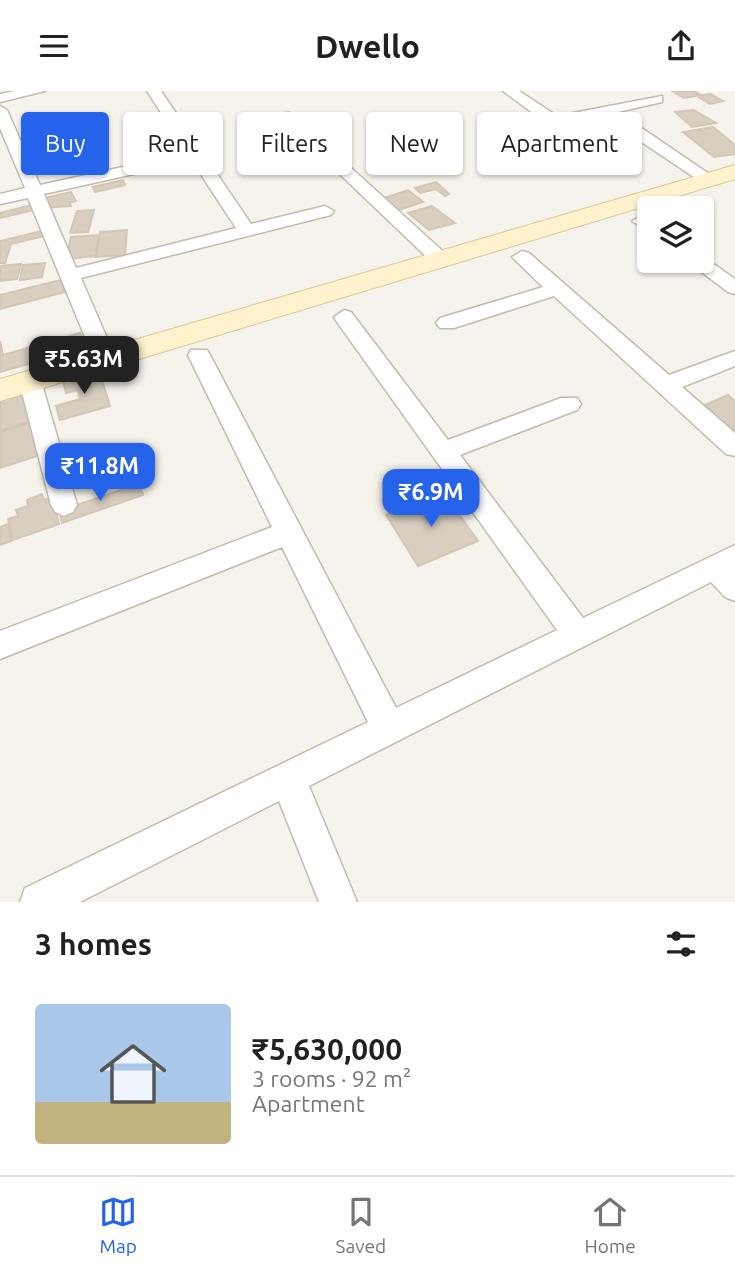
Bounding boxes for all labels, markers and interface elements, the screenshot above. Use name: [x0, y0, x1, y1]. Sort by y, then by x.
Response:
icon: menu: [35, 27, 73, 65]
icon: share: [662, 27, 700, 65]
text: Dwello: [315, 28, 420, 64]
chip: Buy: [21, 112, 109, 175]
chip: Rent: [123, 112, 223, 175]
chip: Filters: [237, 112, 352, 175]
chip: New: [366, 112, 463, 175]
chip: Apartment: [477, 112, 642, 175]
map controls: [637, 196, 714, 273]
button: layers: [637, 196, 714, 273]
pin: ₹5.63M: [27, 337, 141, 396]
text: ₹5.63M: [45, 346, 123, 371]
pin: ₹11.8M: [43, 443, 157, 503]
text: ₹11.8M: [61, 453, 139, 478]
pin: ₹6.9M: [382, 469, 480, 529]
text: ₹6.9M: [398, 479, 464, 504]
icon: filters: [662, 925, 700, 963]
text: 3 homes: [35, 927, 152, 961]
icon: home: [91, 1032, 175, 1116]
text: ₹5,630,000: [252, 1032, 402, 1066]
text: 3 rooms · 92 m²: [252, 1066, 411, 1091]
text: Apartment: [252, 1091, 365, 1116]
tab: Map: [99, 1193, 137, 1257]
tab: Saved: [336, 1193, 386, 1257]
tab: Home: [585, 1193, 636, 1257]

